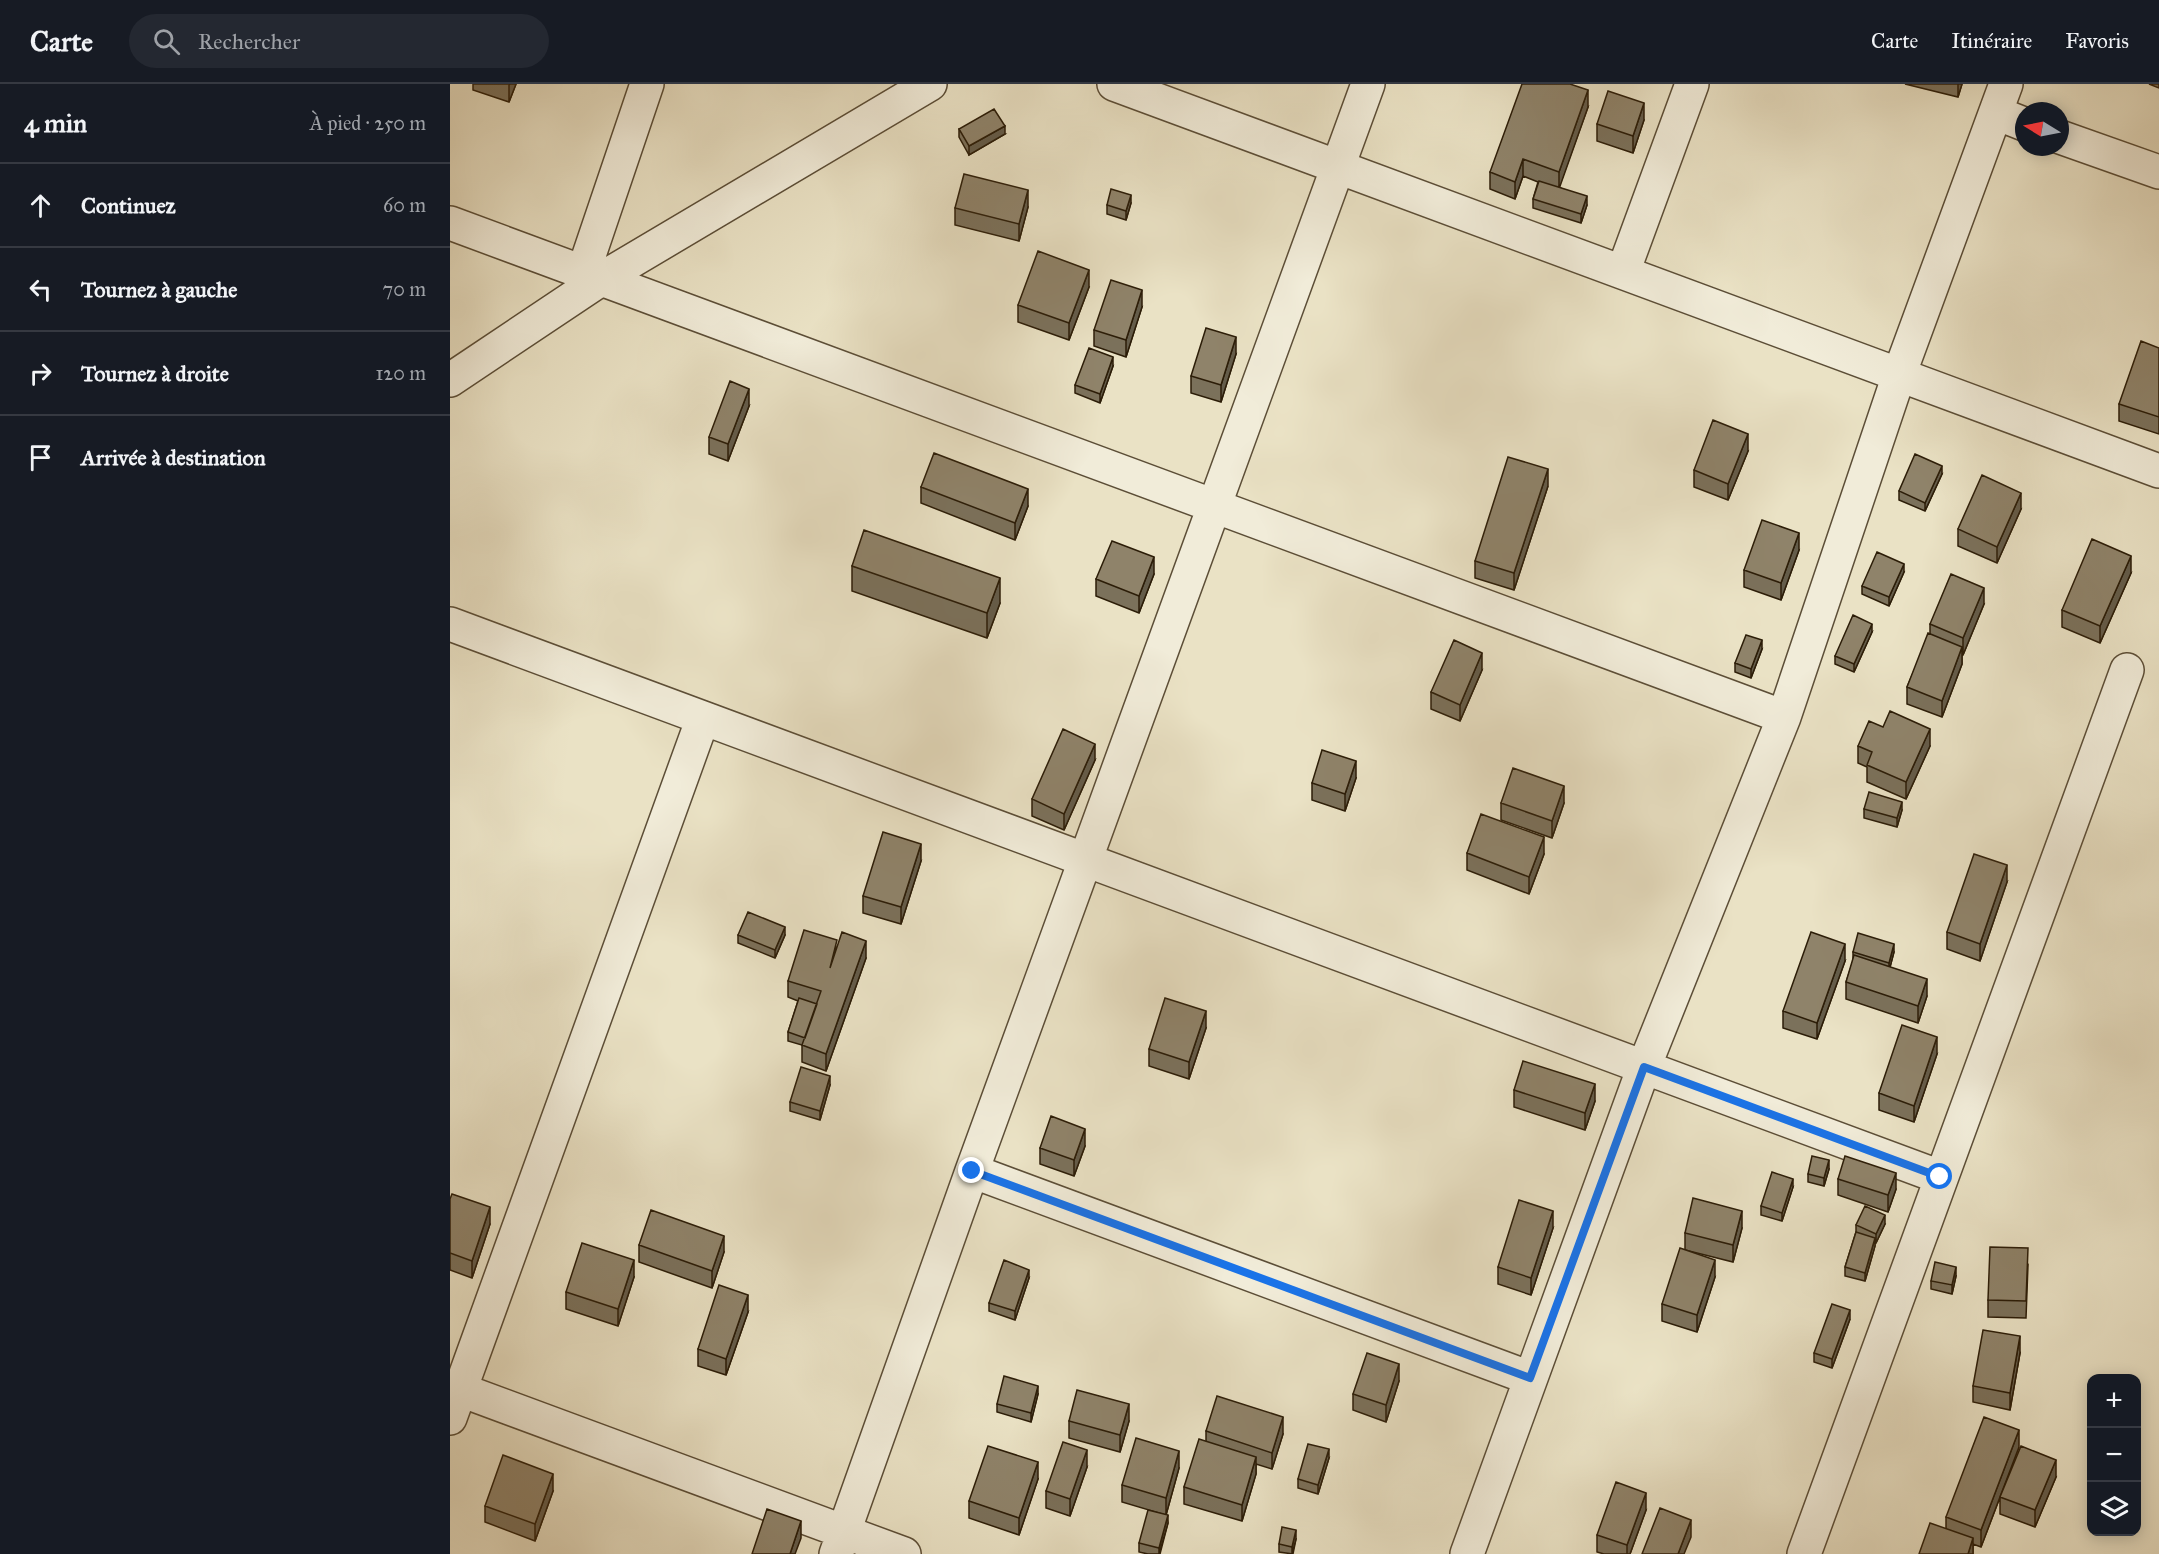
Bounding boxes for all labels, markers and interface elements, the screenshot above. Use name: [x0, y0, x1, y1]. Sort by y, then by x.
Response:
search box: [129, 14, 549, 68]
text: Carte: [30, 24, 93, 59]
icon: search: [150, 25, 183, 58]
text: Rechercher: [198, 28, 300, 55]
text: Carte: [1871, 28, 1918, 54]
text: Itinéraire: [1951, 28, 2032, 54]
text: Favoris: [2065, 28, 2129, 54]
north arrow: [2015, 102, 2069, 156]
text: 4 min: [24, 107, 87, 139]
text: À pied · 250 m: [310, 111, 426, 135]
icon: ahead: [24, 189, 57, 222]
text: Continuez: [81, 192, 176, 219]
text: 60 m: [383, 193, 426, 217]
icon: left: [24, 273, 57, 306]
text: Tournez à gauche: [81, 276, 237, 303]
text: 70 m: [383, 277, 426, 301]
icon: right: [24, 357, 57, 390]
text: Tournez à droite: [81, 360, 229, 387]
text: 120 m: [375, 361, 426, 385]
icon: arrive: [24, 441, 57, 474]
text: Arrivée à destination: [81, 444, 266, 471]
route end: [958, 1157, 984, 1183]
route start: [1926, 1163, 1952, 1189]
map controls: [2087, 1374, 2141, 1536]
button: +: [2087, 1374, 2141, 1428]
button: −: [2087, 1428, 2141, 1482]
button: layers: [2087, 1482, 2141, 1536]

